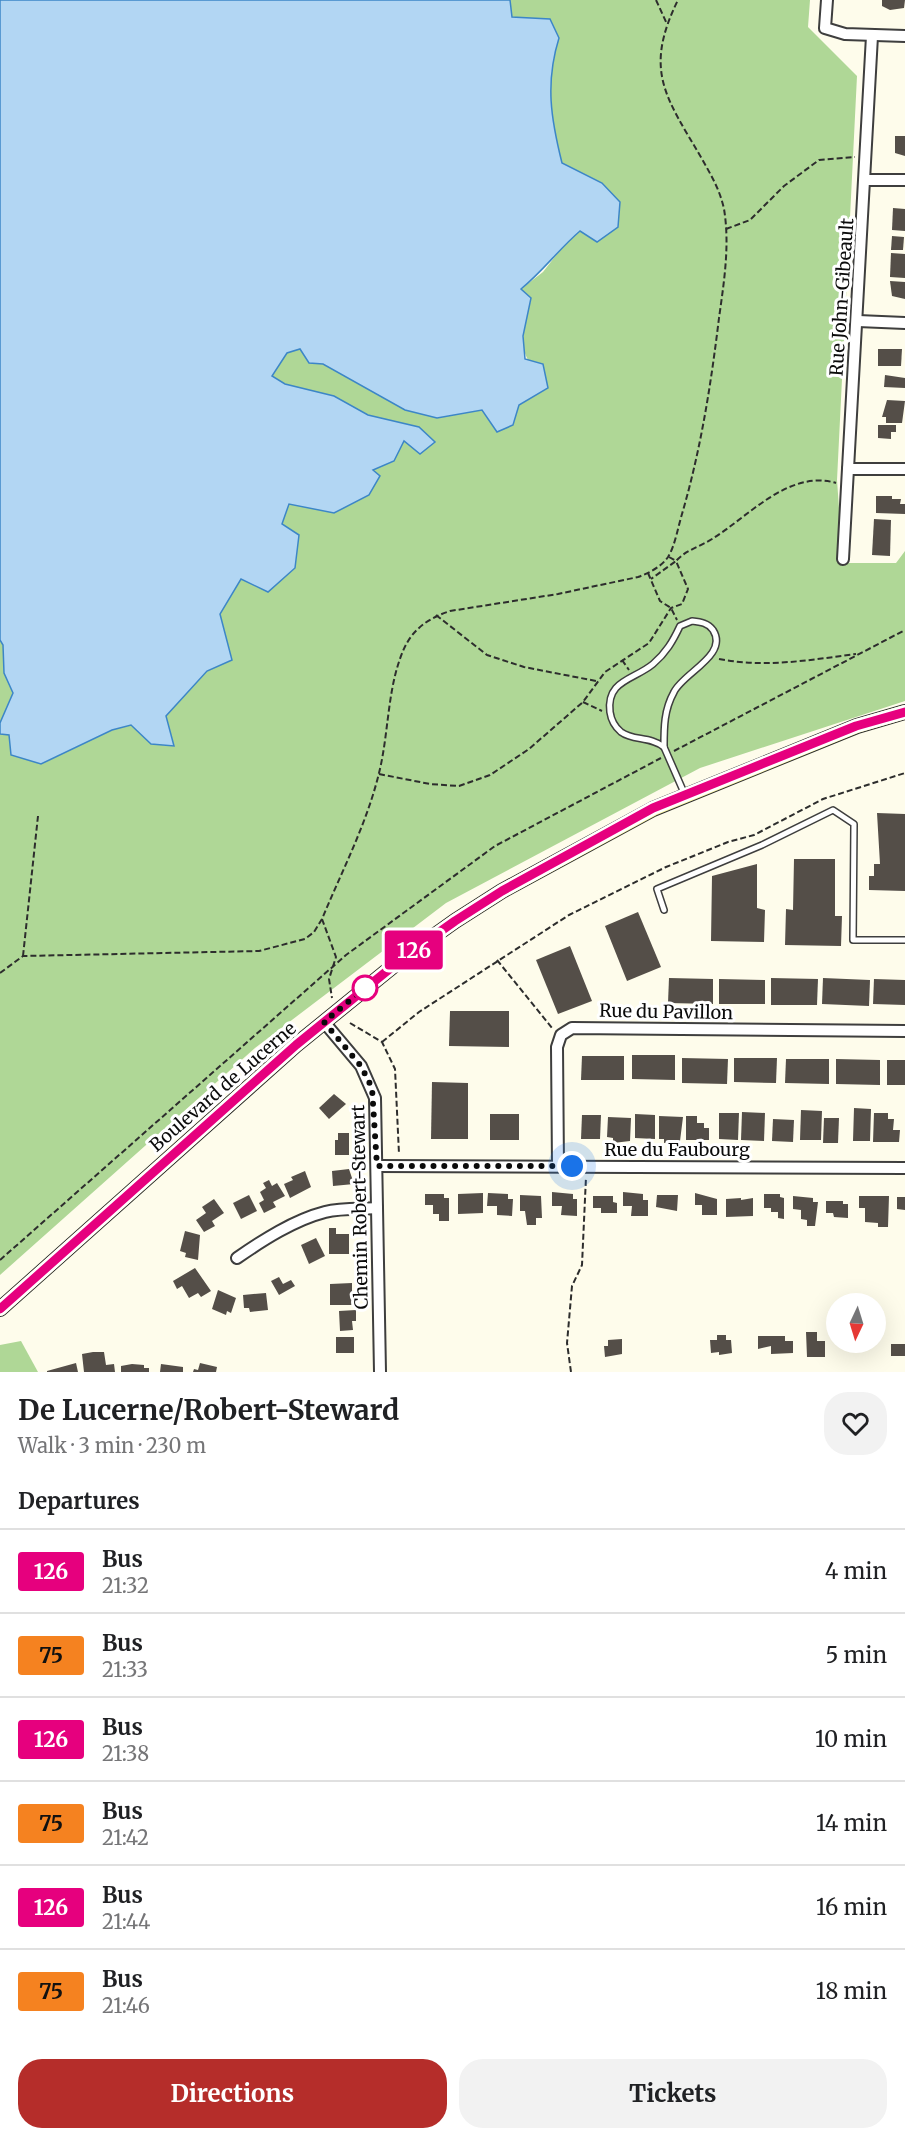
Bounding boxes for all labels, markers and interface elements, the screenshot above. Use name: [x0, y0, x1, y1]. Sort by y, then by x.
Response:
street label: Rue John-Gibeault: [825, 217, 858, 377]
line badge: 126: [380, 930, 448, 970]
text: 126: [397, 937, 431, 964]
unlabelled marker: [352, 975, 378, 1001]
street label: Rue du Pavillon: [599, 999, 733, 1024]
street label: Boulevard de Lucerne: [145, 1017, 301, 1156]
street label: Chemin Robert-Stewart: [346, 1105, 373, 1309]
street label: Rue du Faubourg: [604, 1138, 750, 1161]
your location: [557, 1151, 587, 1181]
north arrow: [826, 1293, 886, 1353]
map controls: [826, 1293, 886, 1353]
text: De Lucerne/Robert-Steward: [18, 1392, 399, 1428]
button: heart: [824, 1392, 887, 1455]
text: Walk · 3 min · 230 m: [18, 1433, 206, 1458]
text: Departures: [18, 1487, 140, 1515]
text: Bus: [102, 1545, 143, 1573]
text: 4 min: [825, 1557, 887, 1585]
text: 126: [34, 1558, 68, 1585]
text: 21:32: [102, 1573, 149, 1598]
text: Bus: [102, 1629, 143, 1657]
text: 5 min: [825, 1641, 887, 1669]
text: 75: [39, 1642, 63, 1669]
text: 21:33: [102, 1657, 148, 1682]
text: Bus: [102, 1713, 143, 1741]
text: 10 min: [815, 1725, 887, 1753]
text: 126: [34, 1726, 68, 1753]
text: 21:38: [102, 1741, 149, 1766]
text: Bus: [102, 1797, 143, 1825]
text: 14 min: [816, 1809, 887, 1837]
text: 75: [39, 1810, 63, 1837]
text: 21:42: [102, 1825, 149, 1850]
text: Bus: [102, 1881, 143, 1909]
text: 16 min: [816, 1893, 887, 1921]
text: 126: [34, 1894, 68, 1921]
text: 21:44: [102, 1909, 150, 1934]
text: Bus: [102, 1965, 143, 1993]
text: 18 min: [816, 1977, 887, 2005]
text: 75: [39, 1978, 63, 2005]
text: 21:46: [102, 1993, 150, 2018]
button: Directions: [18, 2059, 447, 2128]
button: Tickets: [459, 2059, 887, 2128]

